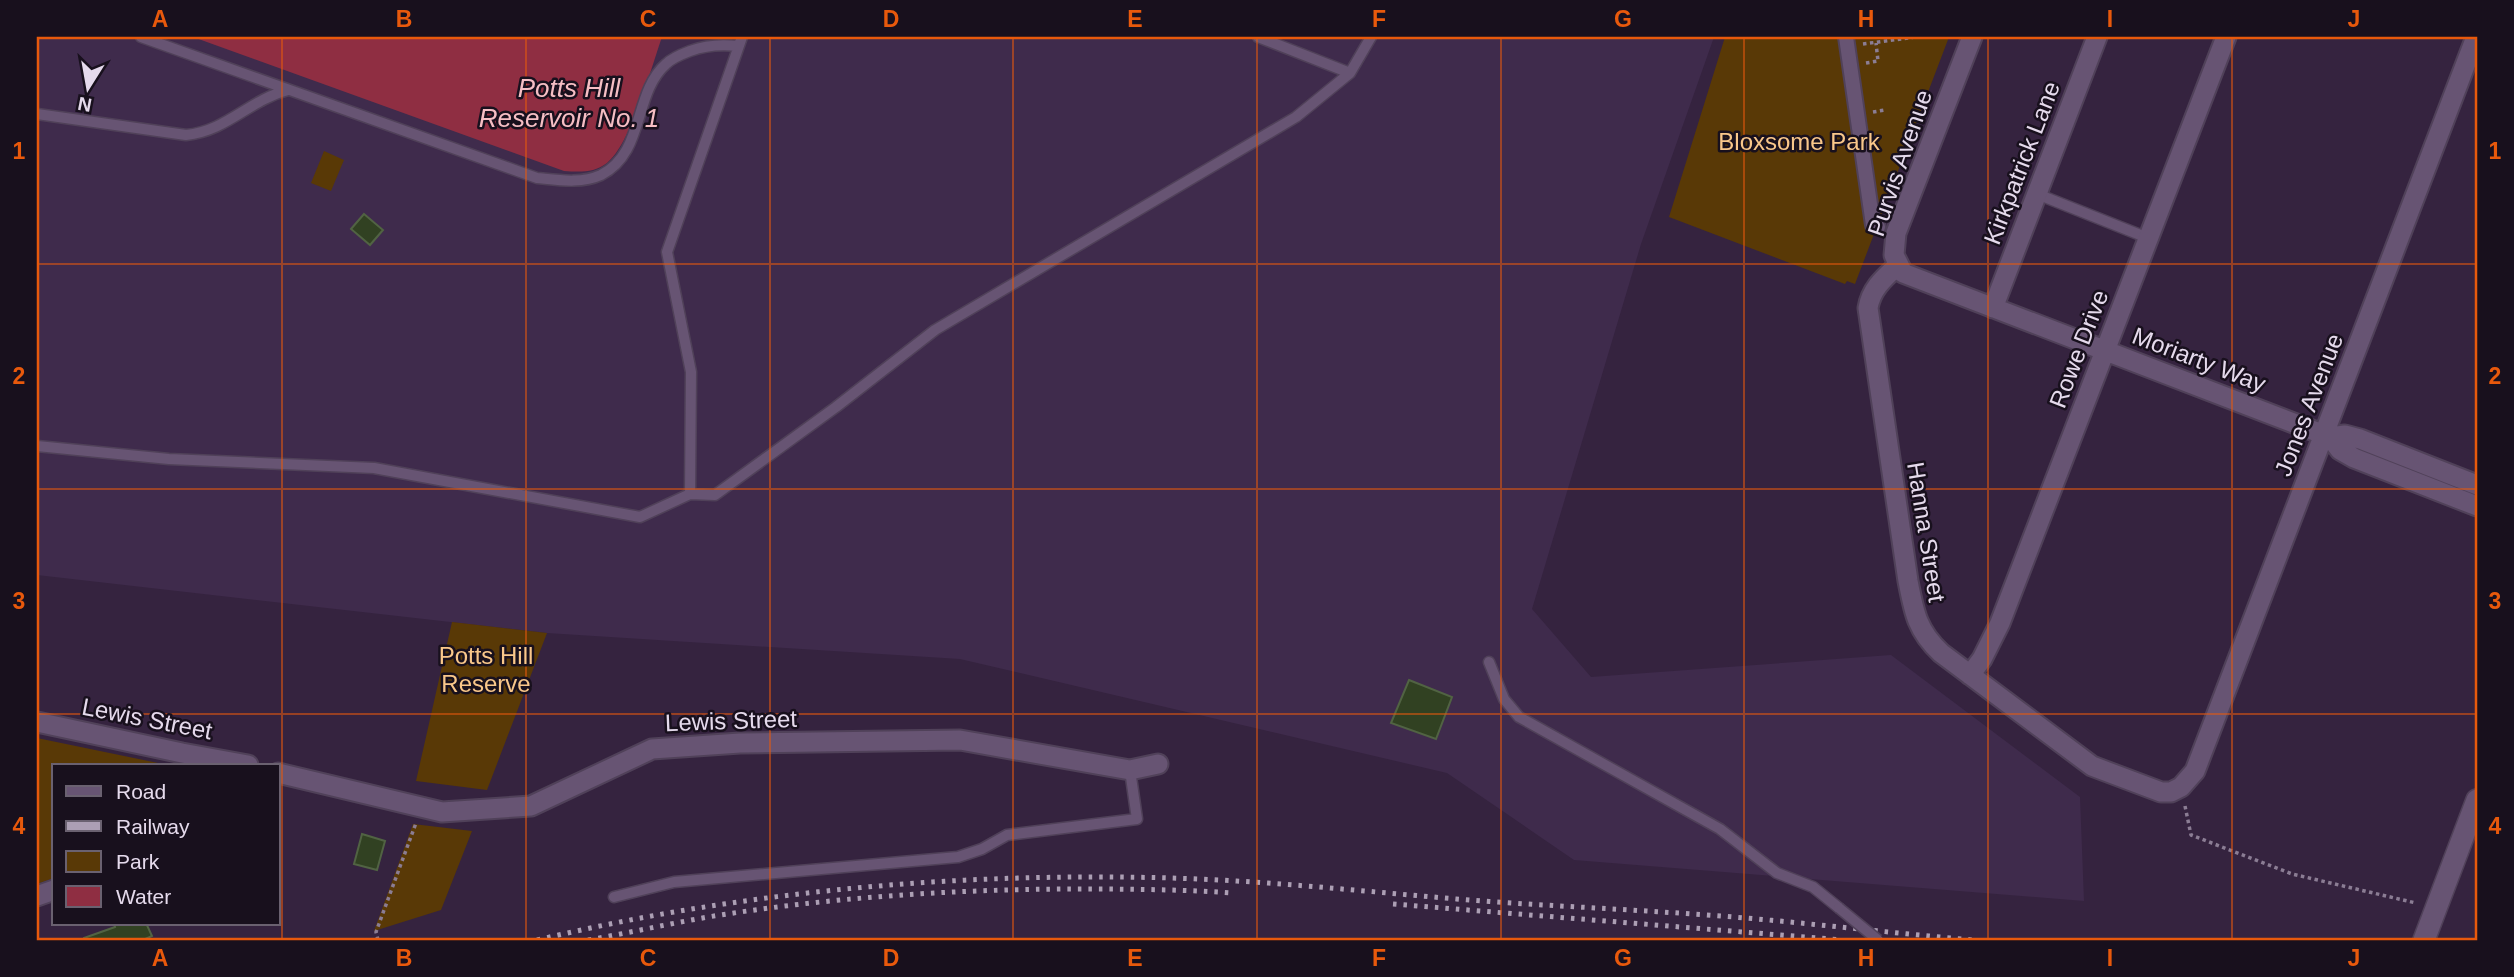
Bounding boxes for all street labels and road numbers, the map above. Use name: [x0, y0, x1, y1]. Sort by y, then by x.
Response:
street label: Kirkpatrick Lane: [1978, 78, 2065, 248]
street label: Purvis Avenue: [1862, 86, 1937, 240]
street label: Rowe Drive: [2044, 286, 2113, 412]
street label: Moriarty Way: [2129, 322, 2270, 397]
street label: Jones Avenue: [2269, 330, 2348, 480]
street label: Hanna Street: [1902, 460, 1951, 604]
street label: Lewis Street: [80, 693, 215, 744]
street label: Lewis Street: [665, 705, 798, 736]

